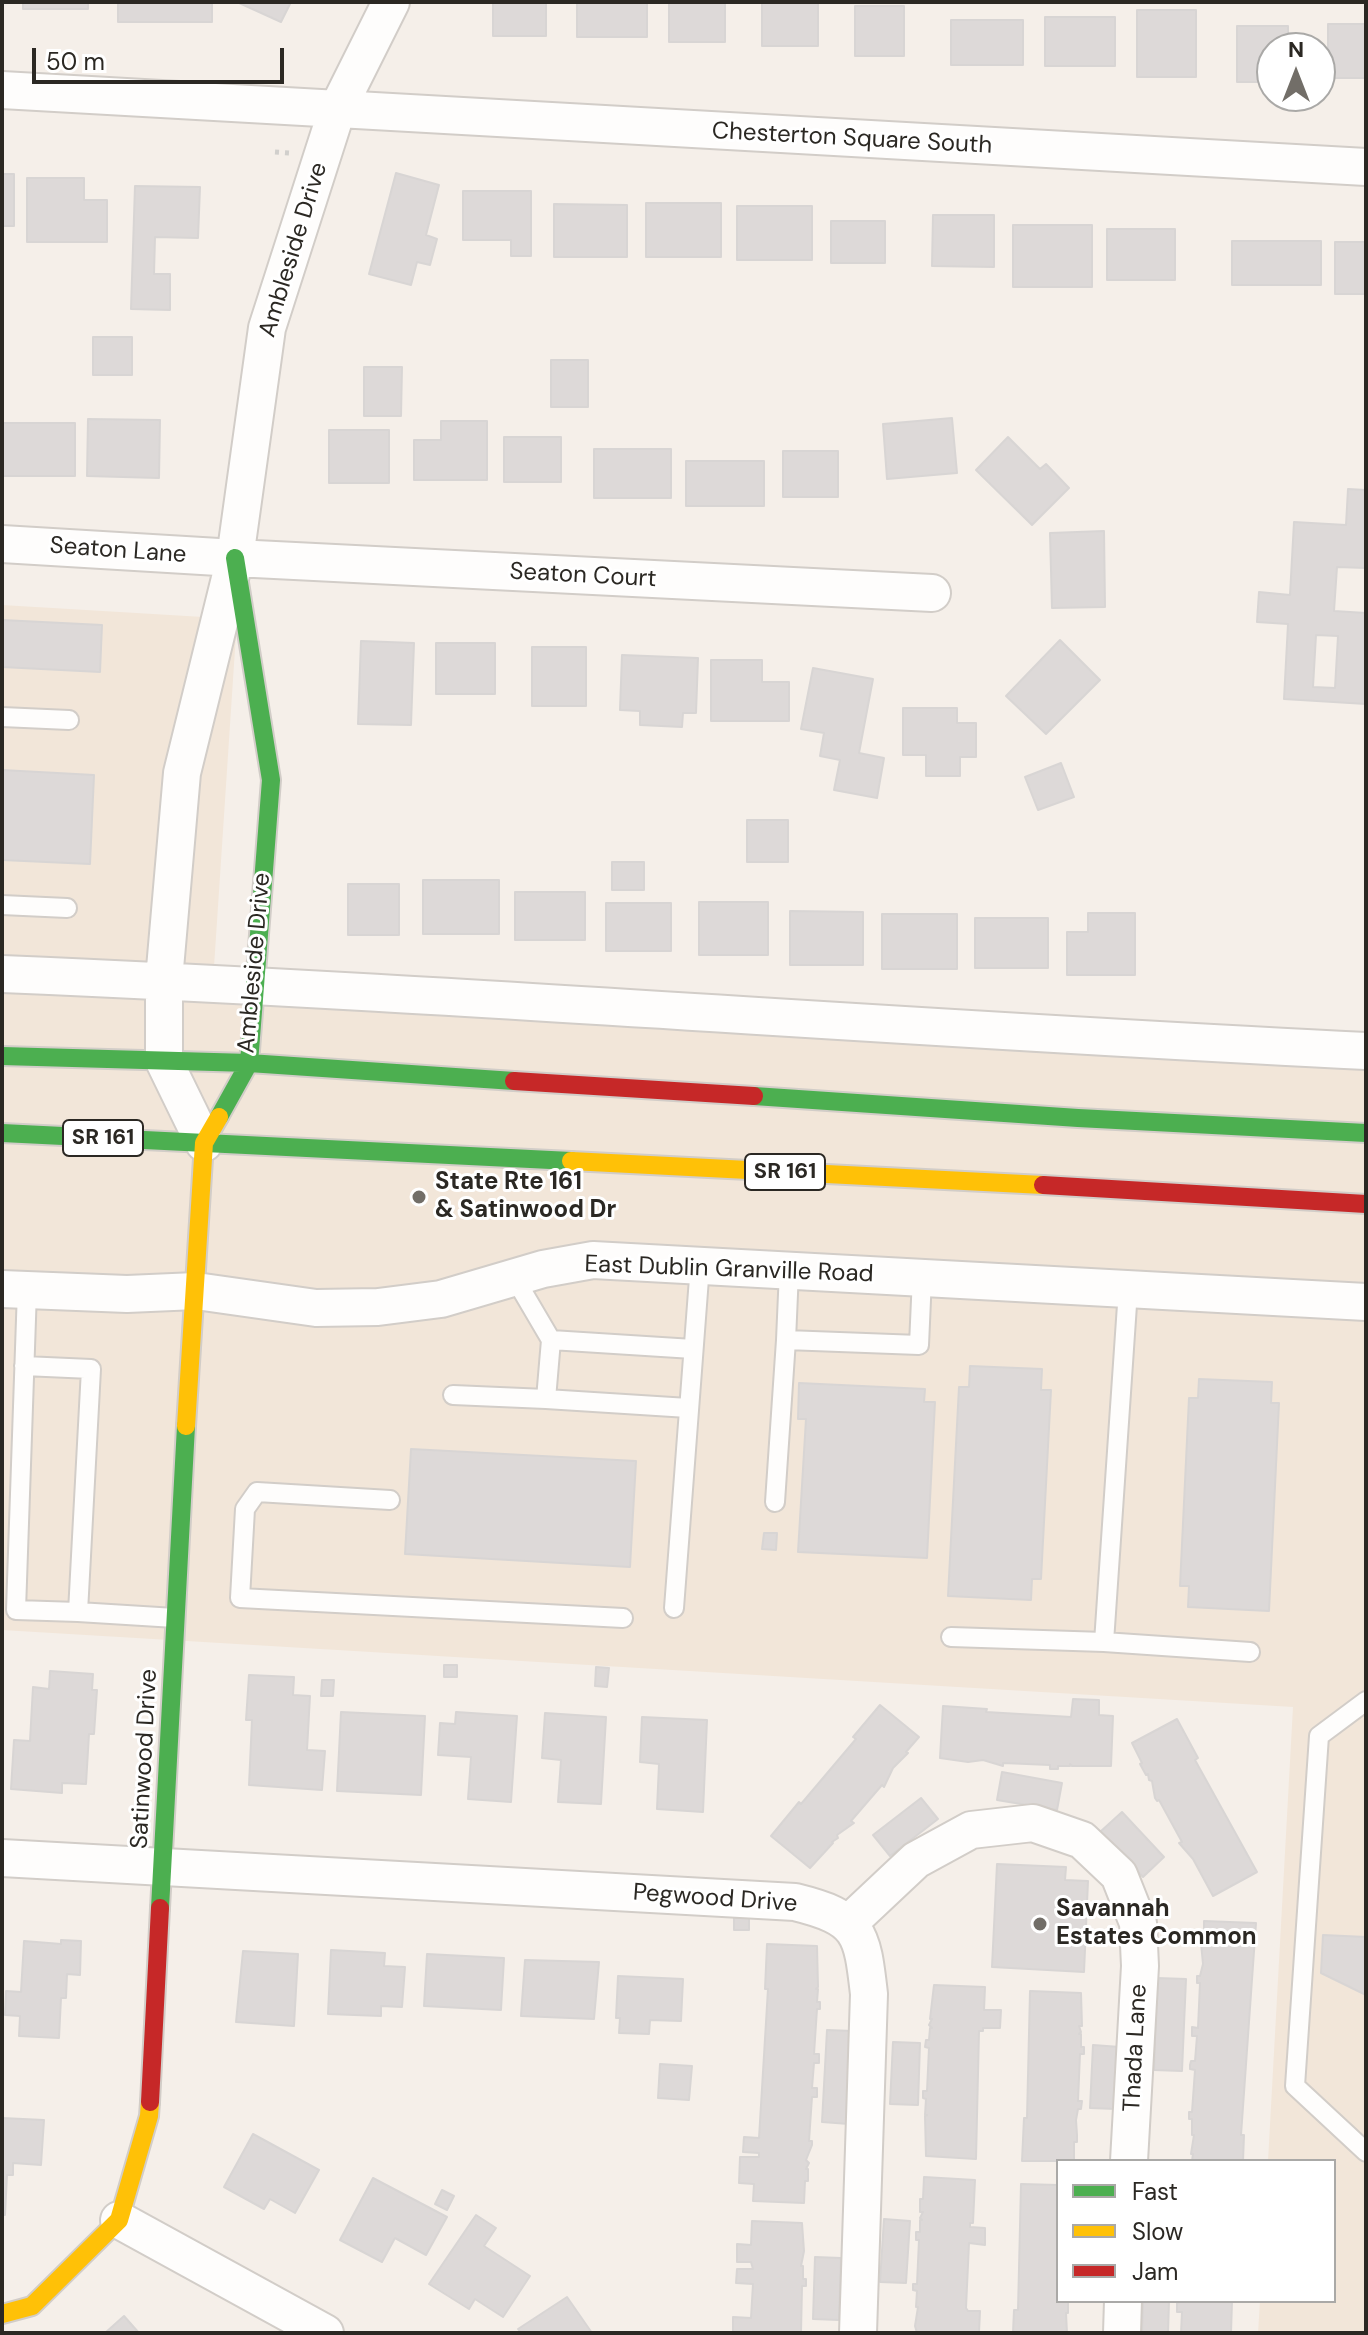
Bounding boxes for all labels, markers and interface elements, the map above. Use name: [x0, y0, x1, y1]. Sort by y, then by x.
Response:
scale bar: [36, 32, 288, 82]
north arrow: [1256, 32, 1336, 112]
text: N: [1288, 35, 1304, 64]
text: 50 m: [46, 46, 105, 77]
street label: Chesterton Square South: [711, 117, 993, 161]
street label: Ambleside Drive: [254, 159, 334, 341]
street label: Seaton Lane: [49, 532, 187, 570]
street label: Seaton Court: [509, 558, 657, 594]
street label: Ambleside Drive: [233, 872, 277, 1054]
road number: SR 161: [63, 1120, 143, 1156]
road number: SR 161: [745, 1154, 825, 1190]
place label: State Rte 161 & Satinwood Dr: [435, 1169, 616, 1225]
marker: State Rte 161 & Satinwood Dr: [410, 1188, 428, 1206]
street label: East Dublin Granville Road: [584, 1251, 874, 1289]
street label: Satinwood Drive: [126, 1668, 164, 1850]
street label: Pegwood Drive: [632, 1879, 798, 1919]
place label: Savannah Estates Common: [1056, 1896, 1257, 1952]
marker: Savannah Estates Common: [1031, 1915, 1049, 1933]
street label: Thada Lane: [1118, 1983, 1154, 2113]
legend: [1056, 2159, 1336, 2303]
text: Fast: [1132, 2176, 1178, 2207]
text: Slow: [1132, 2216, 1183, 2247]
text: Jam: [1132, 2256, 1178, 2287]

